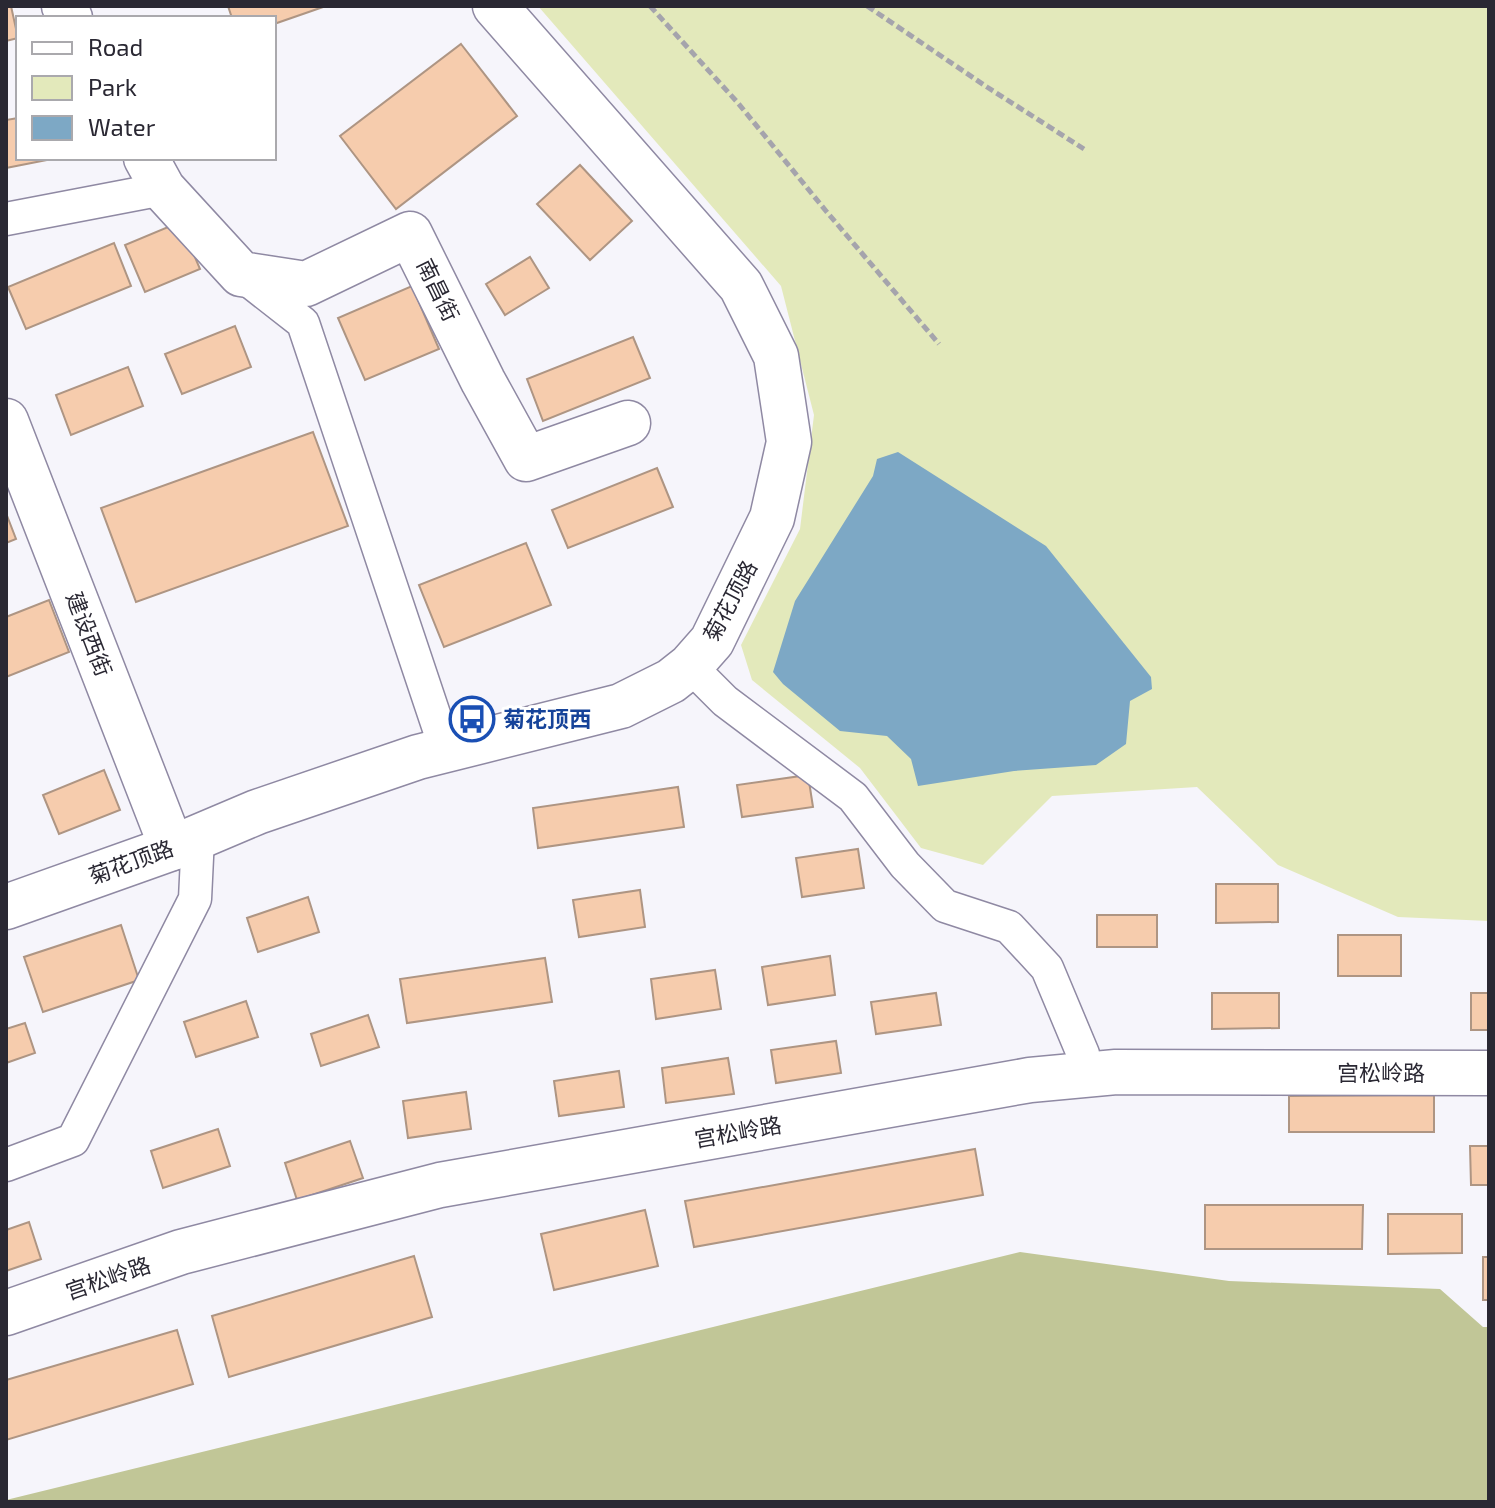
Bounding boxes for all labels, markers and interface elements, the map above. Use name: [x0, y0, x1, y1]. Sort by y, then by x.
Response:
legend: [16, 16, 276, 160]
text: Road: [88, 32, 143, 61]
text: Park: [88, 72, 137, 101]
text: Water: [88, 112, 156, 141]
street label: 南昌街: [413, 254, 465, 325]
street label: 菊花顶路: [697, 556, 761, 645]
street label: 建设西街: [62, 588, 118, 679]
bus stop icon: 菊花顶西: [448, 695, 496, 743]
place label: 菊花顶西: [503, 705, 591, 731]
street label: 菊花顶路: [85, 834, 176, 888]
street label: 宫松岭路: [1337, 1059, 1425, 1085]
street label: 宫松岭路: [692, 1111, 783, 1151]
street label: 宫松岭路: [62, 1250, 154, 1304]

